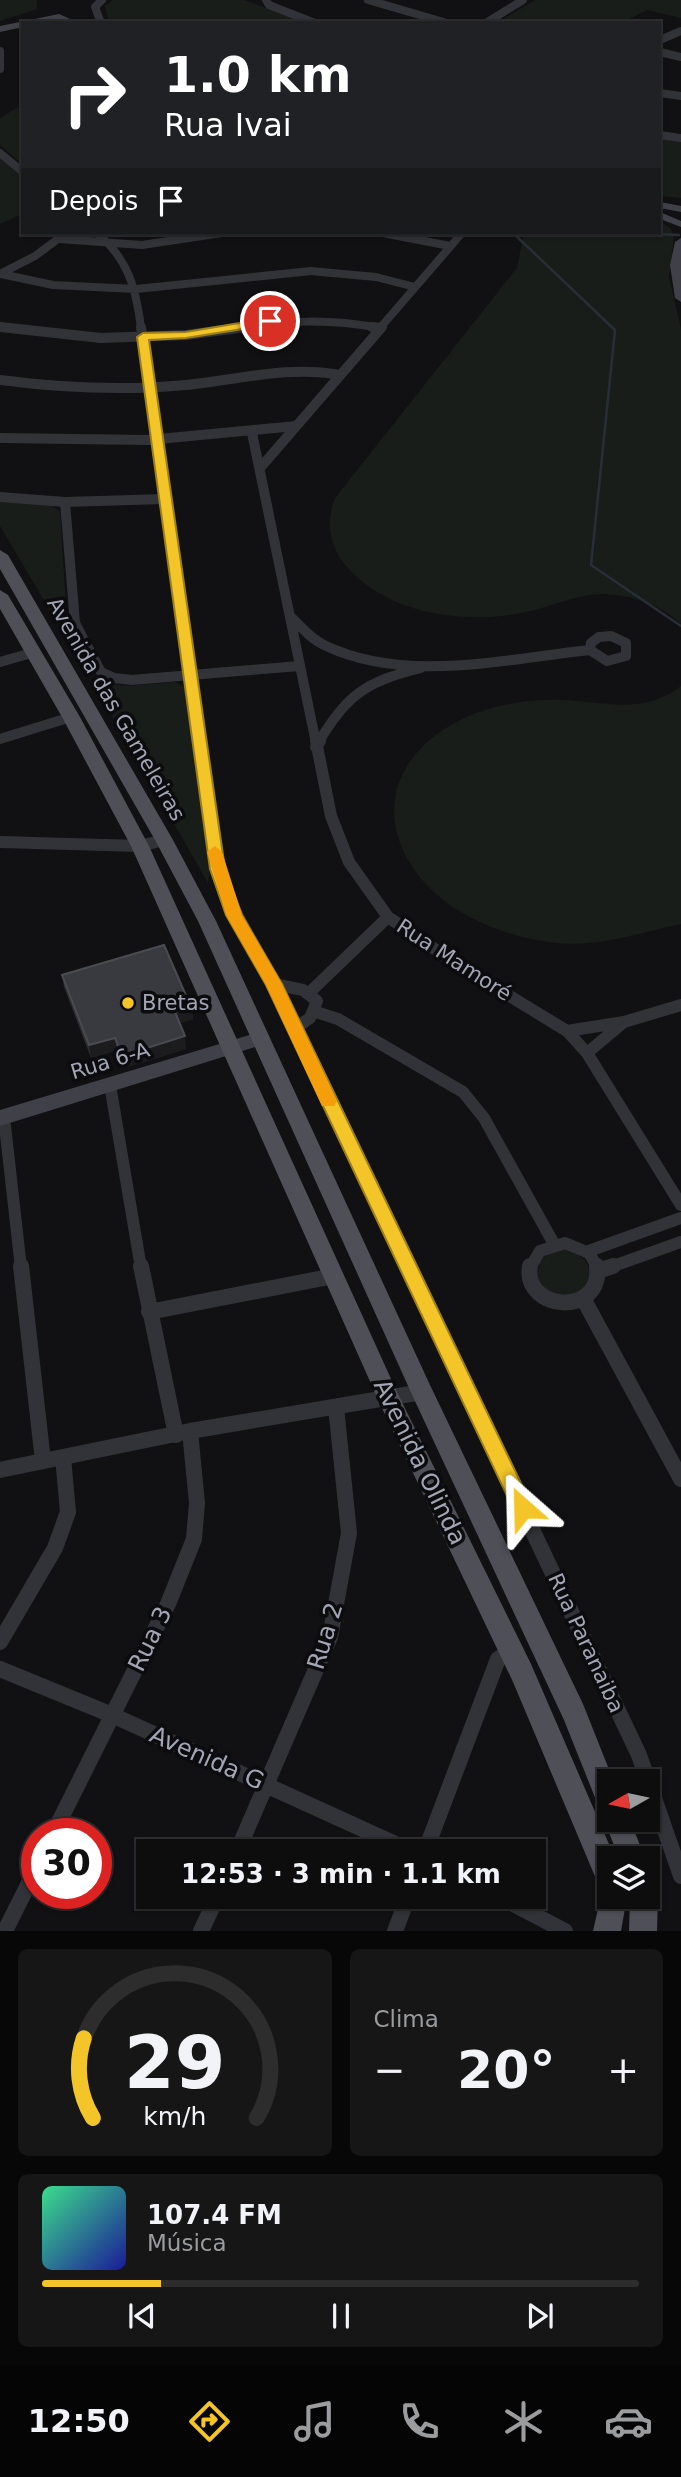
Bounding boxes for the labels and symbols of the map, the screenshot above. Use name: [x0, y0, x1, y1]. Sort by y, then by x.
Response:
pin: [240, 291, 300, 351]
street label: Avenida das Gameleiras: [42, 593, 190, 825]
street label: Rua Mamoré: [392, 914, 516, 1006]
place label: Bretas: [142, 991, 210, 1015]
marker: Bretas: [120, 995, 136, 1011]
street label: Rua 6-A: [68, 1037, 153, 1084]
street label: Avenida Olinda: [368, 1375, 472, 1549]
position arrow: [486, 1471, 560, 1545]
street label: Rua Paranaiba: [543, 1570, 629, 1716]
street label: Rua 2: [302, 1599, 348, 1673]
street label: Rua 3: [122, 1602, 178, 1676]
street label: Avenida G: [146, 1720, 268, 1796]
north arrow: [597, 1769, 660, 1832]
speed limit sign: 30: [21, 1818, 112, 1909]

